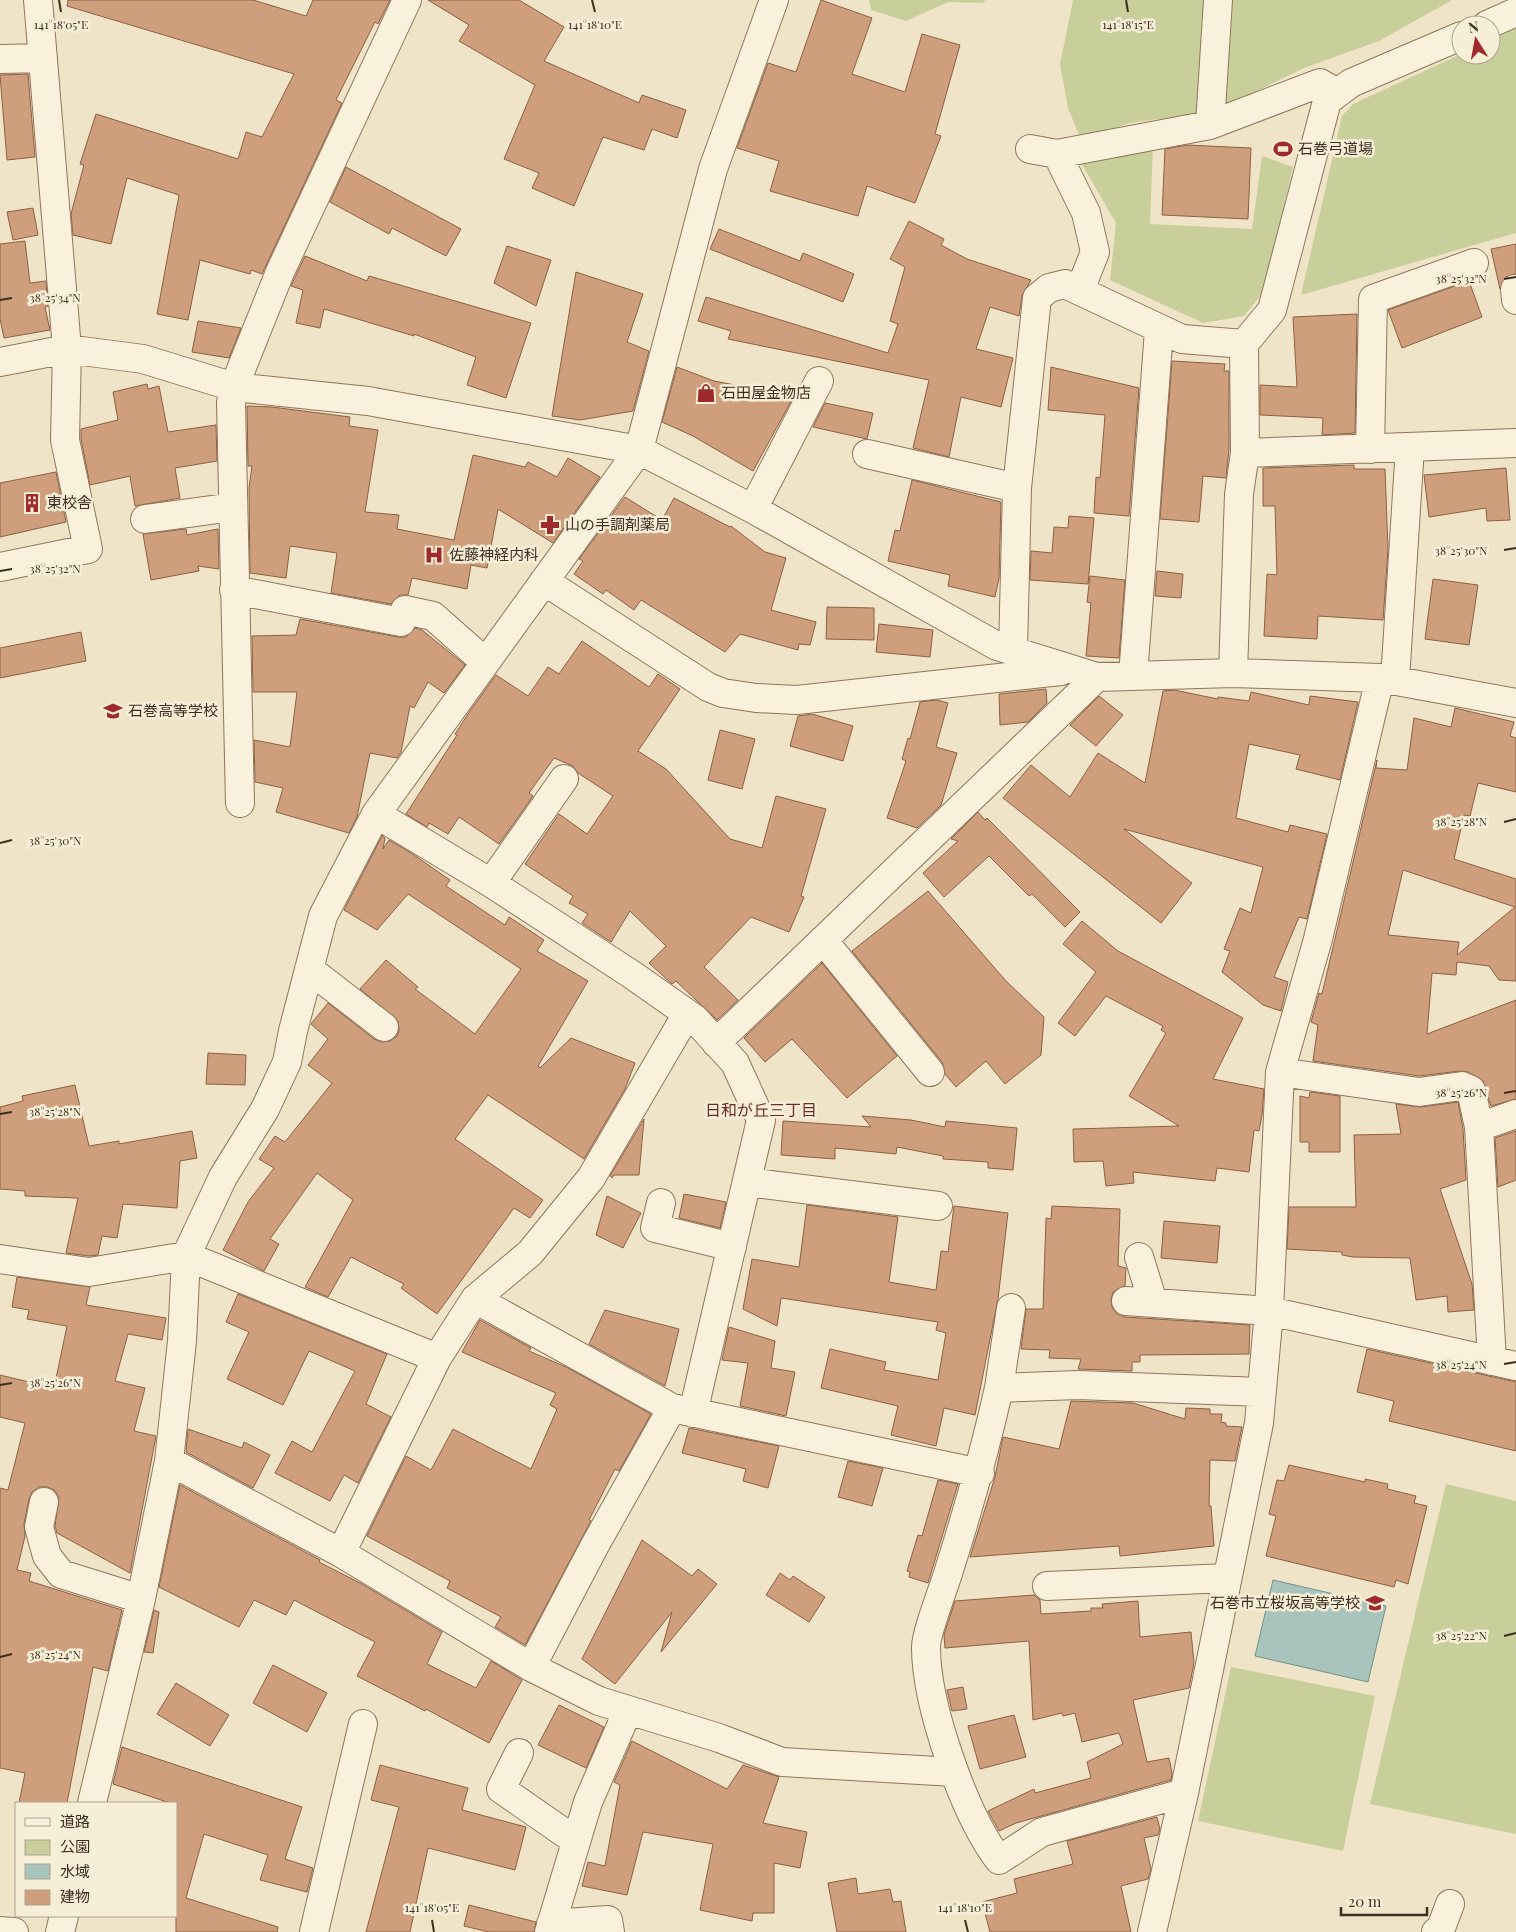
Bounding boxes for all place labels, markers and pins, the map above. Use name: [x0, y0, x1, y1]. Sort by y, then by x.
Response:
sports icon: 石巻弓道場: [1272, 138, 1294, 160]
place label: 石巻弓道場: [1298, 138, 1373, 158]
shop icon: 石田屋金物店: [695, 382, 717, 404]
place label: 石田屋金物店: [721, 382, 811, 402]
building icon: 東校舎: [21, 492, 43, 514]
place label: 東校舎: [47, 492, 92, 512]
pharmacy icon: 山の手調剤薬局: [539, 514, 561, 536]
place label: 山の手調剤薬局: [565, 514, 670, 534]
hospital icon: 佐藤神経内科: [423, 544, 445, 566]
place label: 佐藤神経内科: [449, 544, 539, 564]
school or university icon: 石巻高等学校: [102, 700, 124, 722]
place label: 石巻高等学校: [128, 700, 218, 720]
place label: 石巻市立桜坂高等学校: [1210, 1592, 1360, 1612]
school or university icon: 石巻市立桜坂高等学校: [1364, 1592, 1386, 1614]

